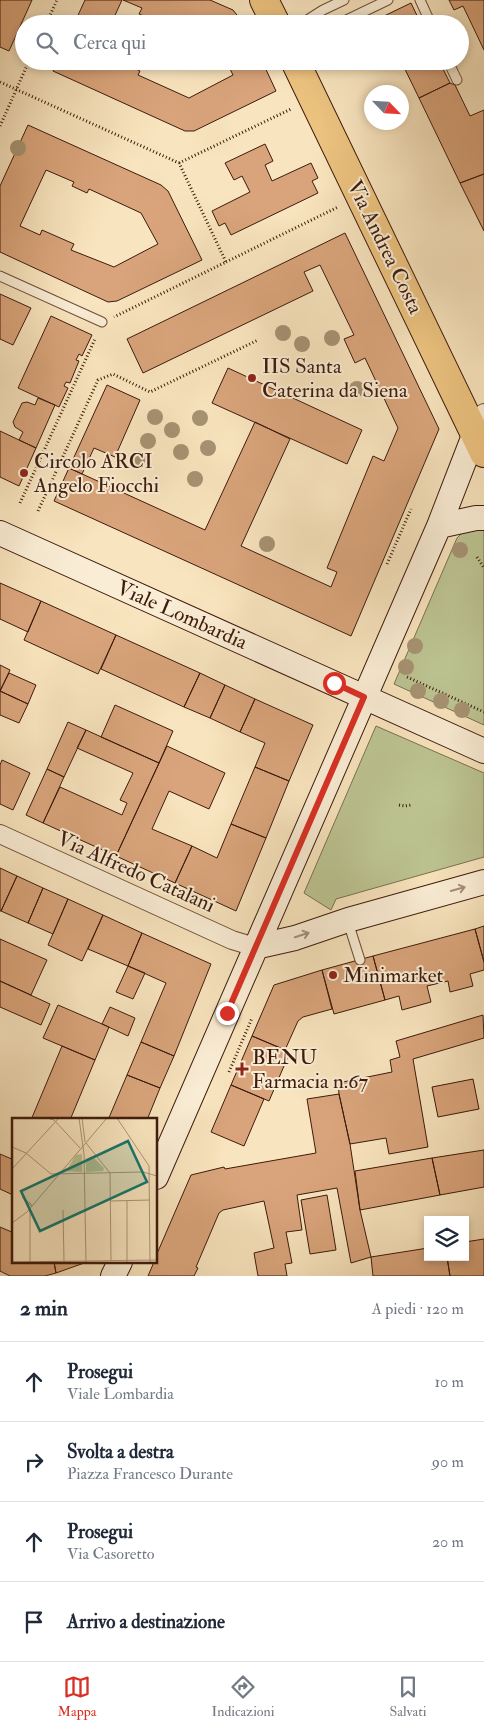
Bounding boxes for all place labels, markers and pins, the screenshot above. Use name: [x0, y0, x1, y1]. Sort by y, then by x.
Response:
place label: IIS Santa Caterina da Siena: [262, 353, 408, 404]
marker: IIS Santa Caterina da Siena: [246, 372, 258, 384]
place label: Circolo ARCI Angelo Fiocchi: [33, 448, 160, 499]
marker: Circolo ARCI Angelo Fiocchi: [18, 467, 30, 479]
place label: Minimarket: [343, 962, 444, 989]
marker: Minimarket: [327, 969, 339, 981]
place label: BENU Farmacia n.67: [252, 1044, 369, 1095]
marker: BENU Farmacia n.67: [236, 1063, 248, 1075]

